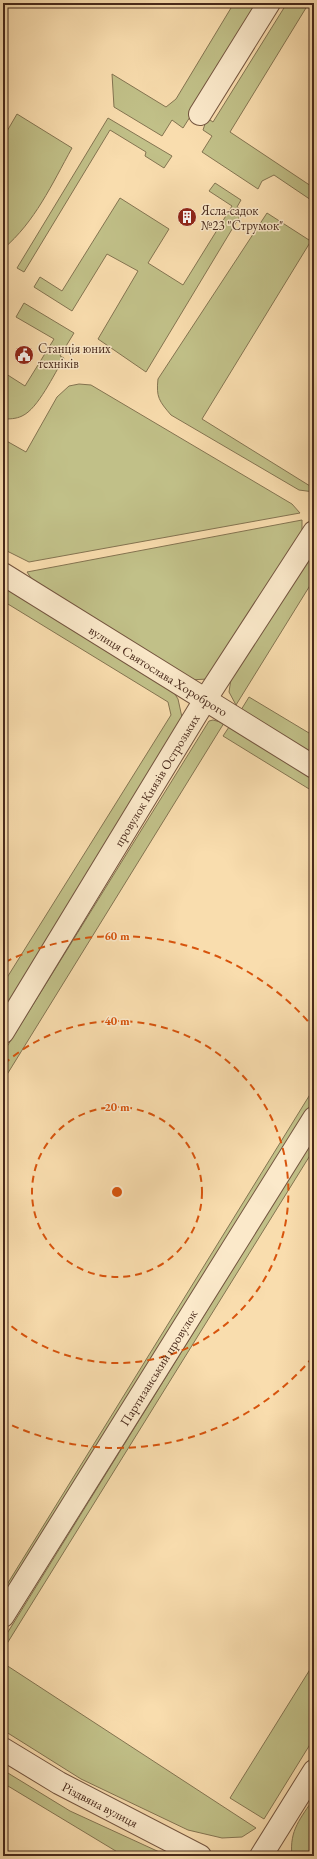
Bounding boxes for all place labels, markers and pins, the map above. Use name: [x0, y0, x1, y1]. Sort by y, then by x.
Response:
place label: Ясла-садок №23 "Струмок": [200, 202, 283, 234]
building icon: Ясла-садок №23 "Струмок": [176, 206, 198, 228]
place label: Станція юних техніків: [38, 340, 111, 372]
public building icon: Станція юних техніків: [13, 344, 35, 366]
centre of rings: [110, 1185, 124, 1199]

